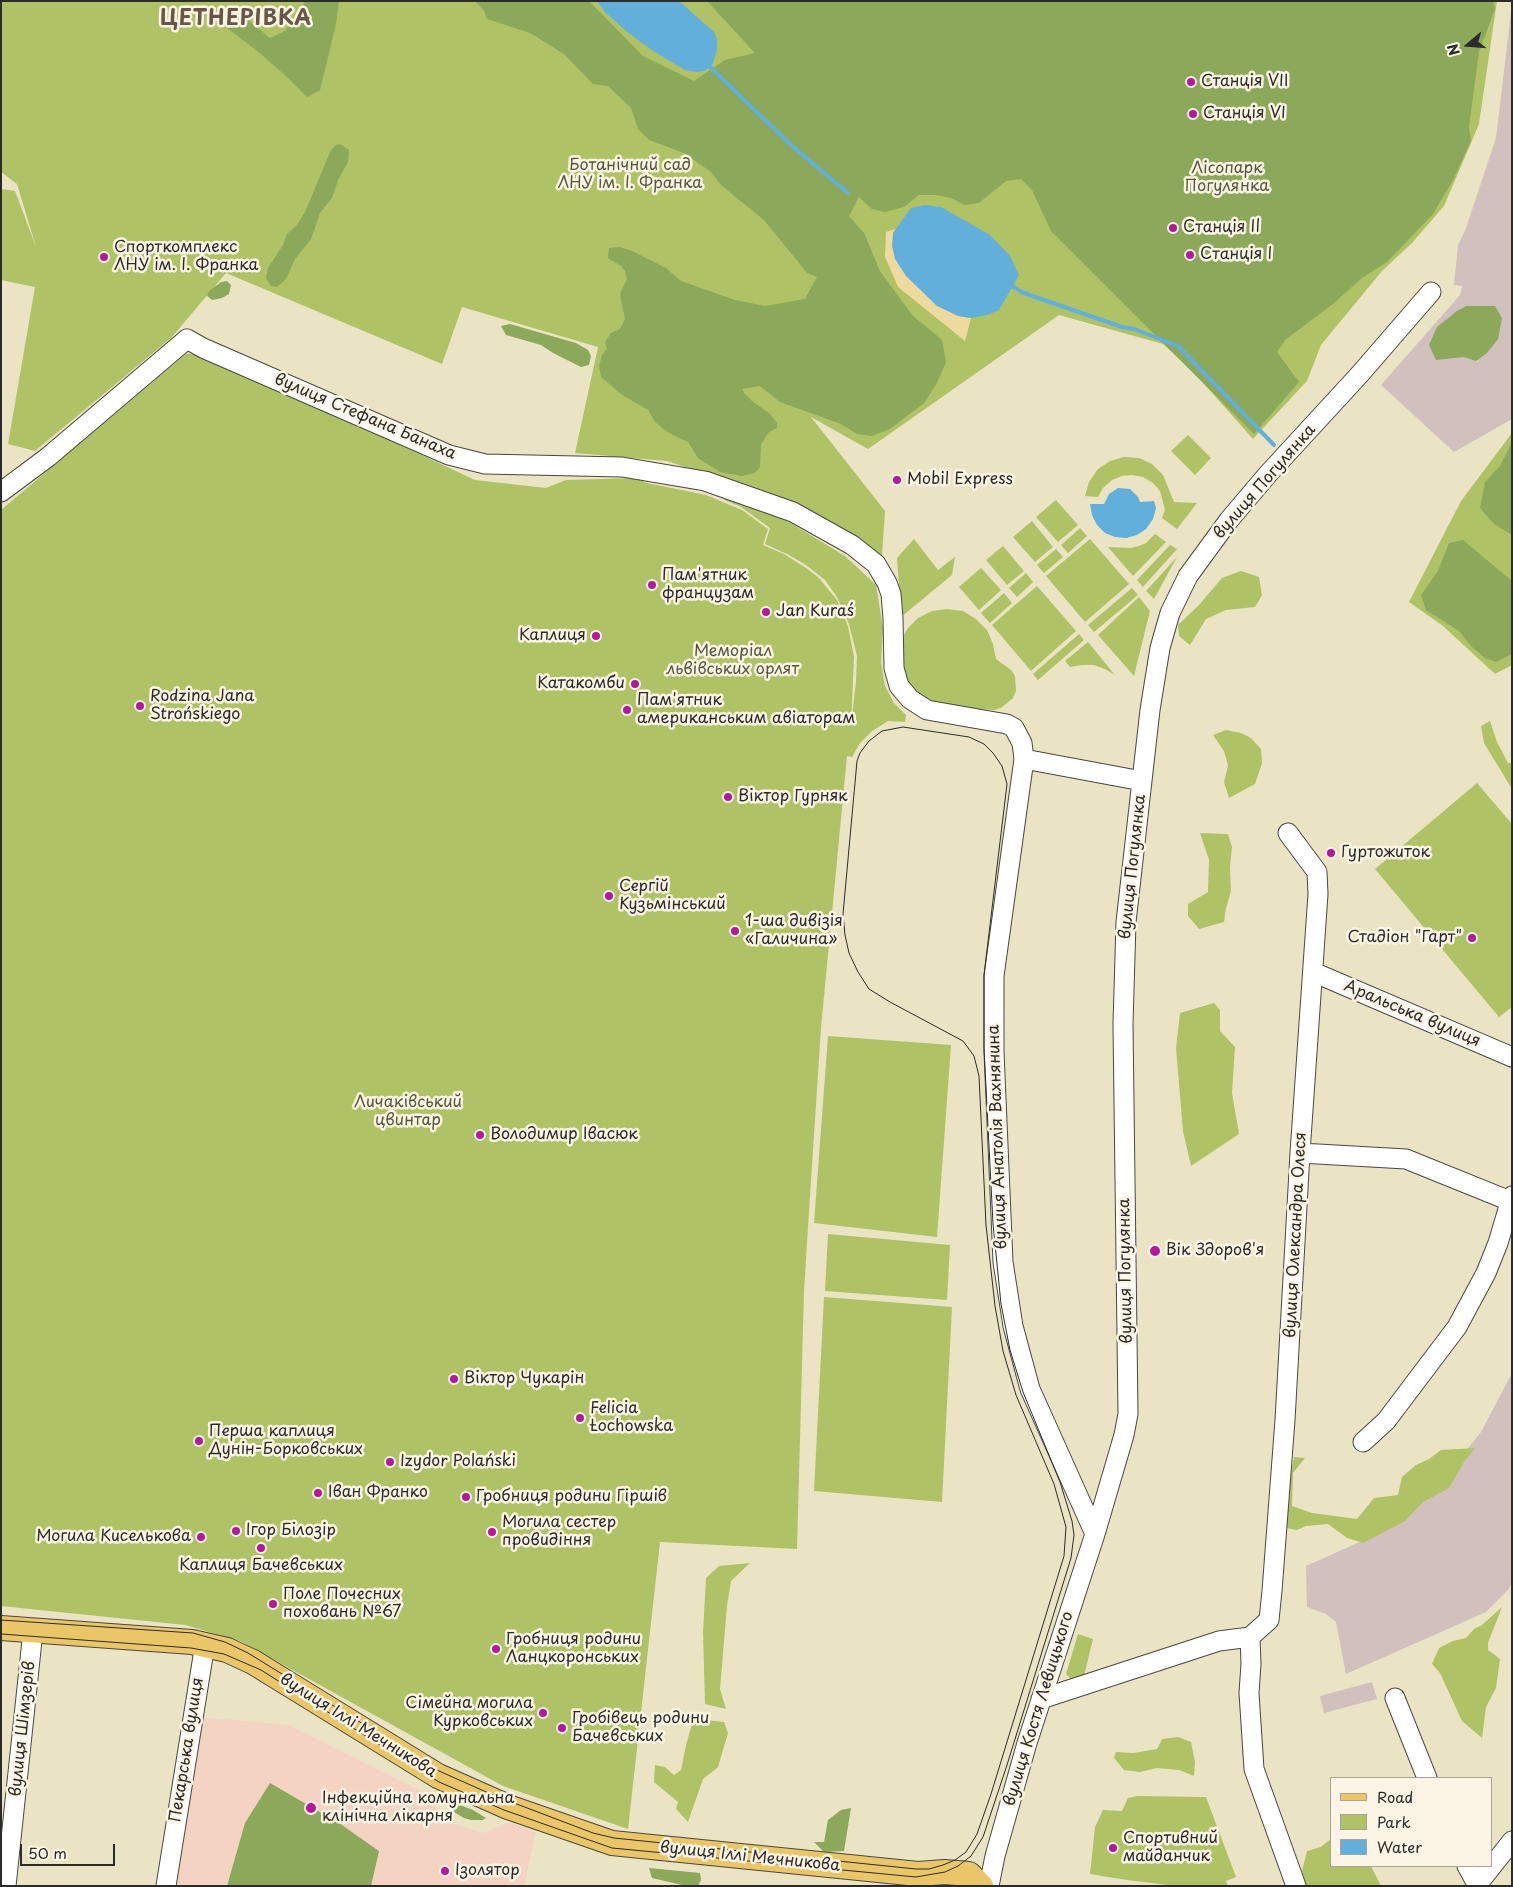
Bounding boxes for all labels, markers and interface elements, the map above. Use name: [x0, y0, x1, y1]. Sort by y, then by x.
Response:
district label: ЦЕТНЕРІВКА: [159, 6, 313, 32]
north arrow: [1443, 20, 1493, 70]
text: N: [1442, 41, 1465, 58]
place label: Станція VII: [1201, 72, 1288, 92]
marker: Станція VII: [1185, 76, 1197, 88]
place label: Станція VI: [1203, 104, 1286, 124]
marker: Станція VI: [1187, 108, 1199, 120]
park label: Ботанічний сад ЛНУ ім. І. Франка: [558, 156, 702, 194]
park label: Лісопарк Погулянка: [1185, 159, 1269, 197]
place label: Cтанція Il: [1183, 218, 1260, 238]
marker: Cтанція Il: [1167, 222, 1179, 234]
place label: Спорткомплекс ЛНУ ім. І. Франка: [114, 238, 259, 276]
place label: Cтанція I: [1200, 245, 1273, 265]
marker: Cтанція I: [1184, 249, 1196, 261]
marker: Спорткомплекс ЛНУ ім. І. Франка: [98, 251, 110, 263]
street label: вулиця Стефана Банаха: [271, 370, 459, 464]
street label: вулиця Погулянка: [1210, 421, 1320, 543]
place label: Mobil Express: [907, 470, 1013, 490]
marker: Mobil Express: [891, 474, 903, 486]
place label: Пам'ятник французам: [662, 566, 754, 604]
marker: Пам'ятник французам: [646, 579, 658, 591]
place label: Jan Kuraś: [776, 602, 854, 622]
marker: Jan Kuraś: [760, 606, 772, 618]
place label: Каплиця: [519, 626, 586, 646]
marker: Каплиця: [590, 630, 602, 642]
park label: Меморіал львівських орлят: [667, 642, 799, 680]
place label: Катакомби: [537, 674, 625, 694]
marker: Катакомби: [629, 678, 641, 690]
place label: Rodzina Jana Strońskiego: [150, 687, 254, 725]
place label: Пам'ятник американським авіаторам: [637, 691, 856, 729]
marker: Rodzina Jana Strońskiego: [134, 700, 146, 712]
marker: Пам'ятник американським авіаторам: [621, 704, 633, 716]
place label: Віктор Гурняк: [738, 787, 848, 807]
marker: Віктор Гурняк: [722, 791, 734, 803]
street label: вулиця Погулянка: [1116, 794, 1150, 940]
place label: Гуртожиток: [1341, 843, 1430, 863]
marker: Гуртожиток: [1325, 847, 1337, 859]
place label: Сергій Кузьмінський: [619, 877, 726, 915]
marker: Сергій Кузьмінський: [603, 890, 615, 902]
place label: 1-ша дивізія «Галичина»: [745, 912, 843, 950]
marker: 1-ша дивізія «Галичина»: [729, 925, 741, 937]
place label: Стадіон "Гарт": [1348, 928, 1462, 948]
marker: Стадіон "Гарт": [1466, 932, 1478, 944]
street label: Аральська вулиця: [1341, 977, 1483, 1051]
street label: вулиця Анатолія Вахнянина: [984, 1024, 1012, 1250]
park label: Личаківський цвинтар: [354, 1093, 462, 1131]
place label: Володимир Івасюк: [490, 1125, 638, 1145]
marker: Володимир Івасюк: [474, 1129, 486, 1141]
street label: вулиця Олександра Олеся: [1281, 1132, 1311, 1338]
street label: вулиця Погулянка: [1115, 1198, 1137, 1344]
place label: Вік Здоров'я: [1166, 1241, 1264, 1261]
marker: Вік Здоров'я: [1148, 1244, 1162, 1258]
place label: Віктор Чукарін: [464, 1369, 584, 1389]
marker: Віктор Чукарін: [448, 1373, 460, 1385]
place label: Felicia Łochowska: [590, 1399, 673, 1437]
marker: Felicia Łochowska: [574, 1412, 586, 1424]
place label: Перша каплиця Дунін-Борковських: [209, 1422, 363, 1460]
marker: Перша каплиця Дунін-Борковських: [193, 1435, 205, 1447]
place label: Izydor Polański: [400, 1452, 516, 1472]
marker: Izydor Polański: [384, 1456, 396, 1468]
place label: Іван Франко: [328, 1483, 428, 1503]
marker: Іван Франко: [312, 1487, 324, 1499]
place label: Гробниця родини Гіршів: [476, 1487, 667, 1507]
marker: Гробниця родини Гіршів: [460, 1491, 472, 1503]
place label: Могила сестер провидіння: [502, 1513, 616, 1551]
place label: Ігор Білозір: [246, 1521, 336, 1541]
marker: Ігор Білозір: [230, 1525, 242, 1537]
marker: Могила сестер провидіння: [486, 1526, 498, 1538]
place label: Могила Киселькова: [36, 1527, 191, 1547]
marker: Могила Киселькова: [195, 1531, 207, 1543]
marker: Каплиця Бачевських: [255, 1542, 267, 1554]
place label: Каплиця Бачевських: [179, 1556, 343, 1576]
place label: Поле Почесних поховань №67: [283, 1585, 401, 1623]
marker: Поле Почесних поховань №67: [267, 1598, 279, 1610]
street label: вулиця Костя Левицького: [1000, 1609, 1078, 1809]
place label: Гробниця родини Ланцкоронських: [506, 1630, 641, 1668]
marker: Гробниця родини Ланцкоронських: [490, 1643, 502, 1655]
street label: вулиця Шімзерів: [6, 1660, 40, 1798]
street label: вулиця Іллі Мечникова: [276, 1670, 440, 1782]
street label: Пекарська вулиця: [166, 1676, 208, 1824]
place label: Сімейна могила Курковських: [405, 1694, 533, 1732]
marker: Сімейна могила Курковських: [537, 1707, 549, 1719]
place label: Гробівець родини Бачевських: [572, 1709, 709, 1747]
marker: Гробівець родини Бачевських: [556, 1722, 568, 1734]
legend: [1330, 1777, 1493, 1867]
text: Road: [1377, 1785, 1413, 1808]
place label: Інфекційна комунальна клінічна лікарня: [322, 1789, 514, 1827]
marker: Інфекційна комунальна клінічна лікарня: [304, 1801, 318, 1815]
text: Park: [1377, 1810, 1411, 1833]
place label: Спортивний майданчик: [1123, 1829, 1218, 1867]
scale bar: [22, 1834, 118, 1866]
text: Water: [1377, 1835, 1422, 1858]
street label: вулиця Іллі Мечникова: [659, 1838, 841, 1876]
text: 50 m: [28, 1841, 67, 1864]
marker: Спортивний майданчик: [1107, 1842, 1119, 1854]
place label: Ізолятор: [455, 1861, 520, 1881]
marker: Ізолятор: [439, 1865, 451, 1877]

